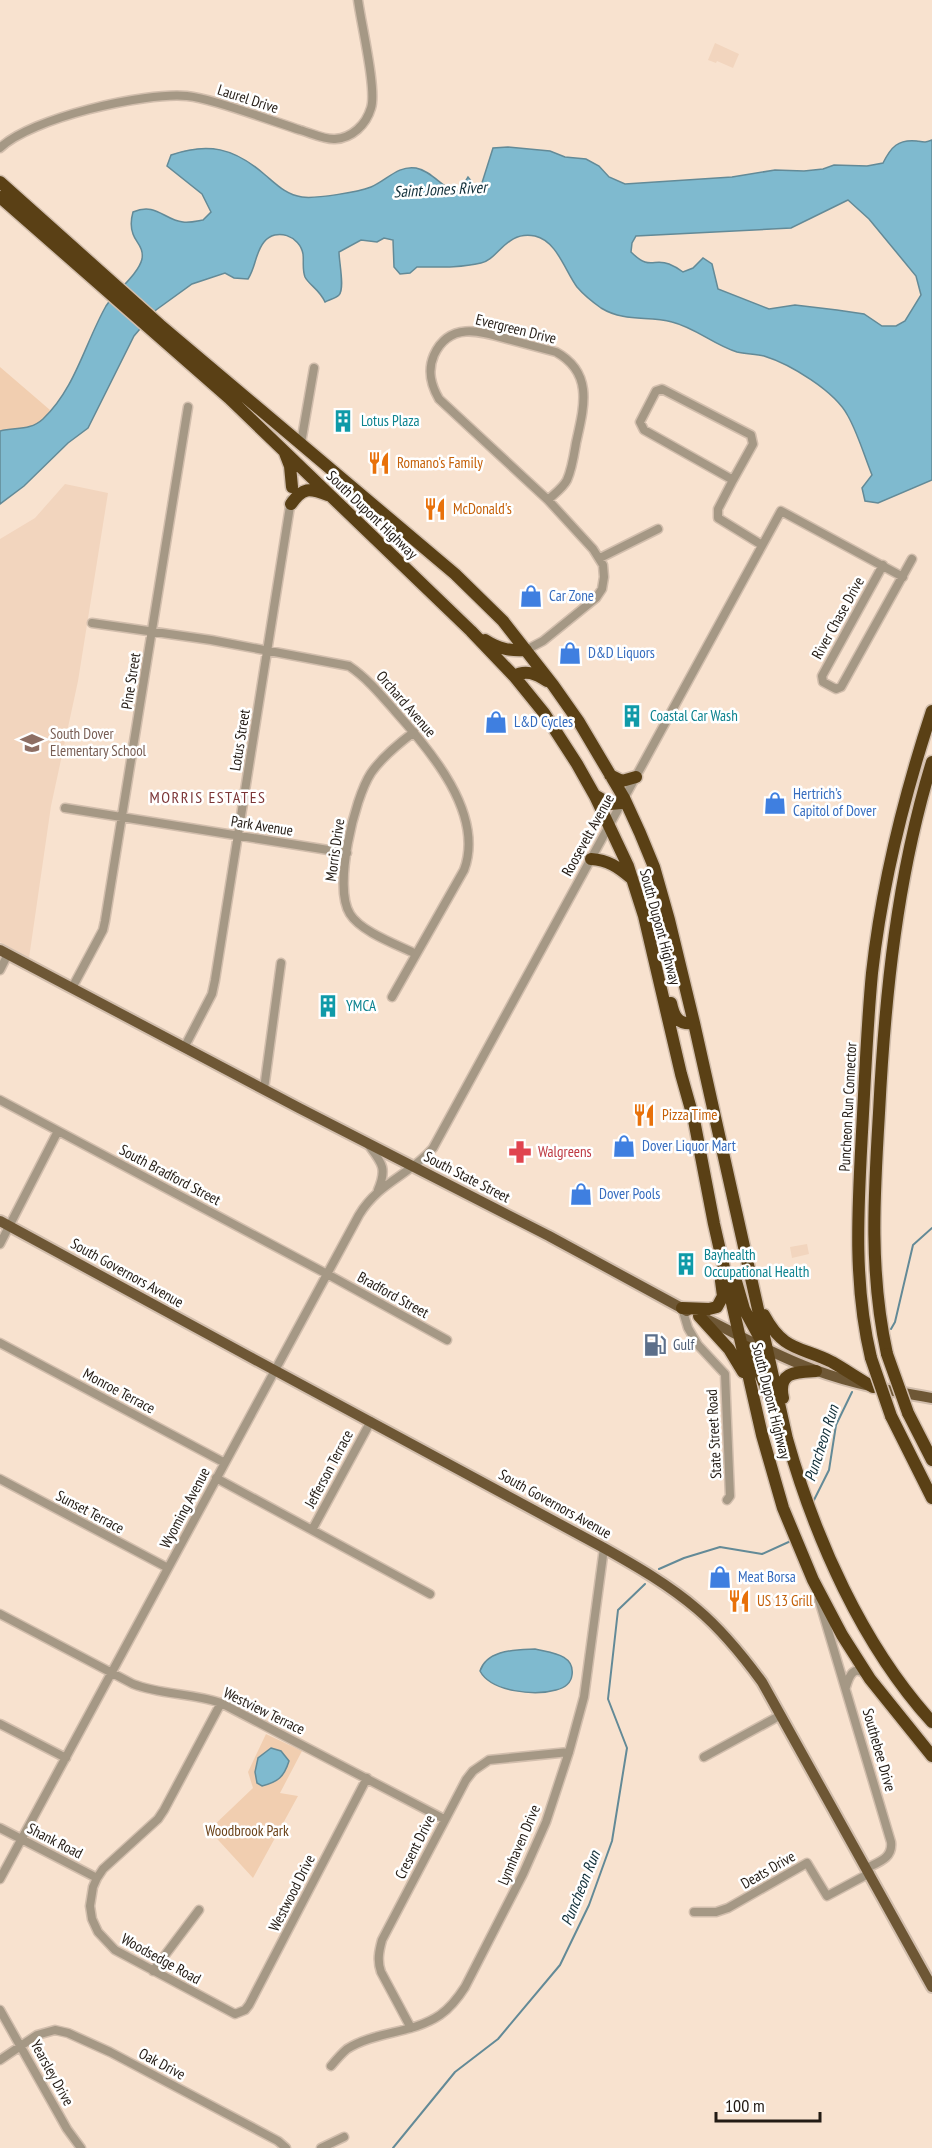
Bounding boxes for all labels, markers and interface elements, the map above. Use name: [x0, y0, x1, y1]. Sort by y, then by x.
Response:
street label: Laurel Drive: [215, 80, 281, 117]
water label: Saint Jones River: [393, 176, 490, 201]
street label: Evergreen Drive: [474, 309, 558, 348]
building icon: Lotus Plaza: [330, 408, 356, 434]
place label: Lotus Plaza: [361, 411, 420, 430]
restaurant icon: Romano's Family: [366, 450, 392, 476]
place label: Romano's Family: [397, 453, 483, 472]
street label: South Dupont Highway: [323, 466, 422, 563]
restaurant icon: McDonald's: [422, 496, 448, 522]
place label: McDonald's: [453, 499, 512, 518]
street label: River Chase Drive: [807, 573, 868, 662]
shop icon: Car Zone: [518, 583, 544, 609]
place label: Car Zone: [549, 586, 594, 605]
shop icon: D&D Liquors: [557, 640, 583, 666]
place label: D&D Liquors: [588, 643, 655, 662]
street label: Pine Street: [117, 651, 144, 711]
street label: Orchard Avenue: [372, 667, 440, 741]
building icon: Coastal Car Wash: [619, 703, 645, 729]
place label: Coastal Car Wash: [650, 706, 738, 725]
street label: Lotus Street: [225, 708, 254, 772]
shop icon: L&D Cycles: [483, 709, 509, 735]
place label: L&D Cycles: [514, 712, 573, 731]
place label: South Dover Elementary School: [50, 724, 147, 760]
school or university icon: South Dover Elementary School: [19, 730, 45, 756]
place label: Hertrich’s Capitol of Dover: [793, 784, 877, 820]
district label: MORRIS ESTATES: [150, 787, 266, 807]
street label: Roosevelt Avenue: [557, 790, 618, 879]
shop icon: Hertrich’s Capitol of Dover: [762, 790, 788, 816]
street label: Park Avenue: [230, 811, 294, 840]
street label: Morris Drive: [321, 817, 348, 882]
street label: South Dupont Highway: [636, 867, 685, 987]
building icon: YMCA: [315, 993, 341, 1019]
place label: YMCA: [346, 996, 377, 1015]
street label: Puncheon Run Connector: [835, 1041, 860, 1172]
restaurant icon: Pizza Time: [631, 1102, 657, 1128]
place label: Pizza Time: [662, 1105, 718, 1124]
shop icon: Dover Liquor Mart: [611, 1133, 637, 1159]
place label: Dover Liquor Mart: [642, 1136, 736, 1155]
pharmacy icon: Walgreens: [507, 1139, 533, 1165]
street label: South Bradford Street: [116, 1140, 224, 1209]
place label: Walgreens: [538, 1142, 592, 1161]
street label: South State Street: [421, 1147, 514, 1206]
shop icon: Dover Pools: [568, 1181, 594, 1207]
place label: Dover Pools: [599, 1184, 660, 1203]
street label: South Governors Avenue: [67, 1234, 187, 1311]
place label: Bayhealth Occupational Health: [704, 1245, 809, 1281]
building icon: Bayhealth Occupational Health: [673, 1251, 699, 1277]
street label: Bradford Street: [354, 1267, 432, 1322]
fuel station icon: Gulf: [642, 1332, 668, 1358]
place label: Gulf: [673, 1335, 695, 1354]
street label: South Dupont Highway: [748, 1341, 795, 1461]
street label: Monroe Terrace: [80, 1364, 159, 1418]
street label: State Street Road: [702, 1389, 725, 1479]
water label: Puncheon Run: [799, 1401, 843, 1484]
street label: Jefferson Terrace: [300, 1427, 357, 1512]
street label: Wyoming Avenue: [155, 1464, 214, 1551]
street label: South Governors Avenue: [495, 1465, 615, 1542]
street label: Sunset Terrace: [53, 1486, 128, 1537]
shop icon: Meat Borsa: [707, 1564, 733, 1590]
place label: Meat Borsa: [738, 1567, 796, 1586]
restaurant icon: US 13 Grill: [726, 1588, 752, 1614]
place label: US 13 Grill: [757, 1591, 813, 1610]
street label: Westview Terrace: [220, 1683, 308, 1738]
street label: Southebee Drive: [859, 1706, 900, 1794]
street label: Lynnhaven Drive: [493, 1802, 544, 1888]
street label: Cresent Drive: [390, 1812, 439, 1882]
street label: Shank Road: [24, 1819, 86, 1863]
park label: Woodbrook Park: [205, 1821, 289, 1840]
street label: Deats Drive: [737, 1846, 798, 1893]
water label: Puncheon Run: [556, 1847, 604, 1928]
street label: Westwood Drive: [264, 1851, 319, 1934]
street label: Woodsedge Road: [118, 1929, 204, 1988]
street label: Yearsley Drive: [27, 2037, 78, 2109]
street label: Oak Drive: [136, 2043, 189, 2084]
scale bar: [716, 2085, 820, 2123]
text: 100 m: [725, 2094, 765, 2117]

